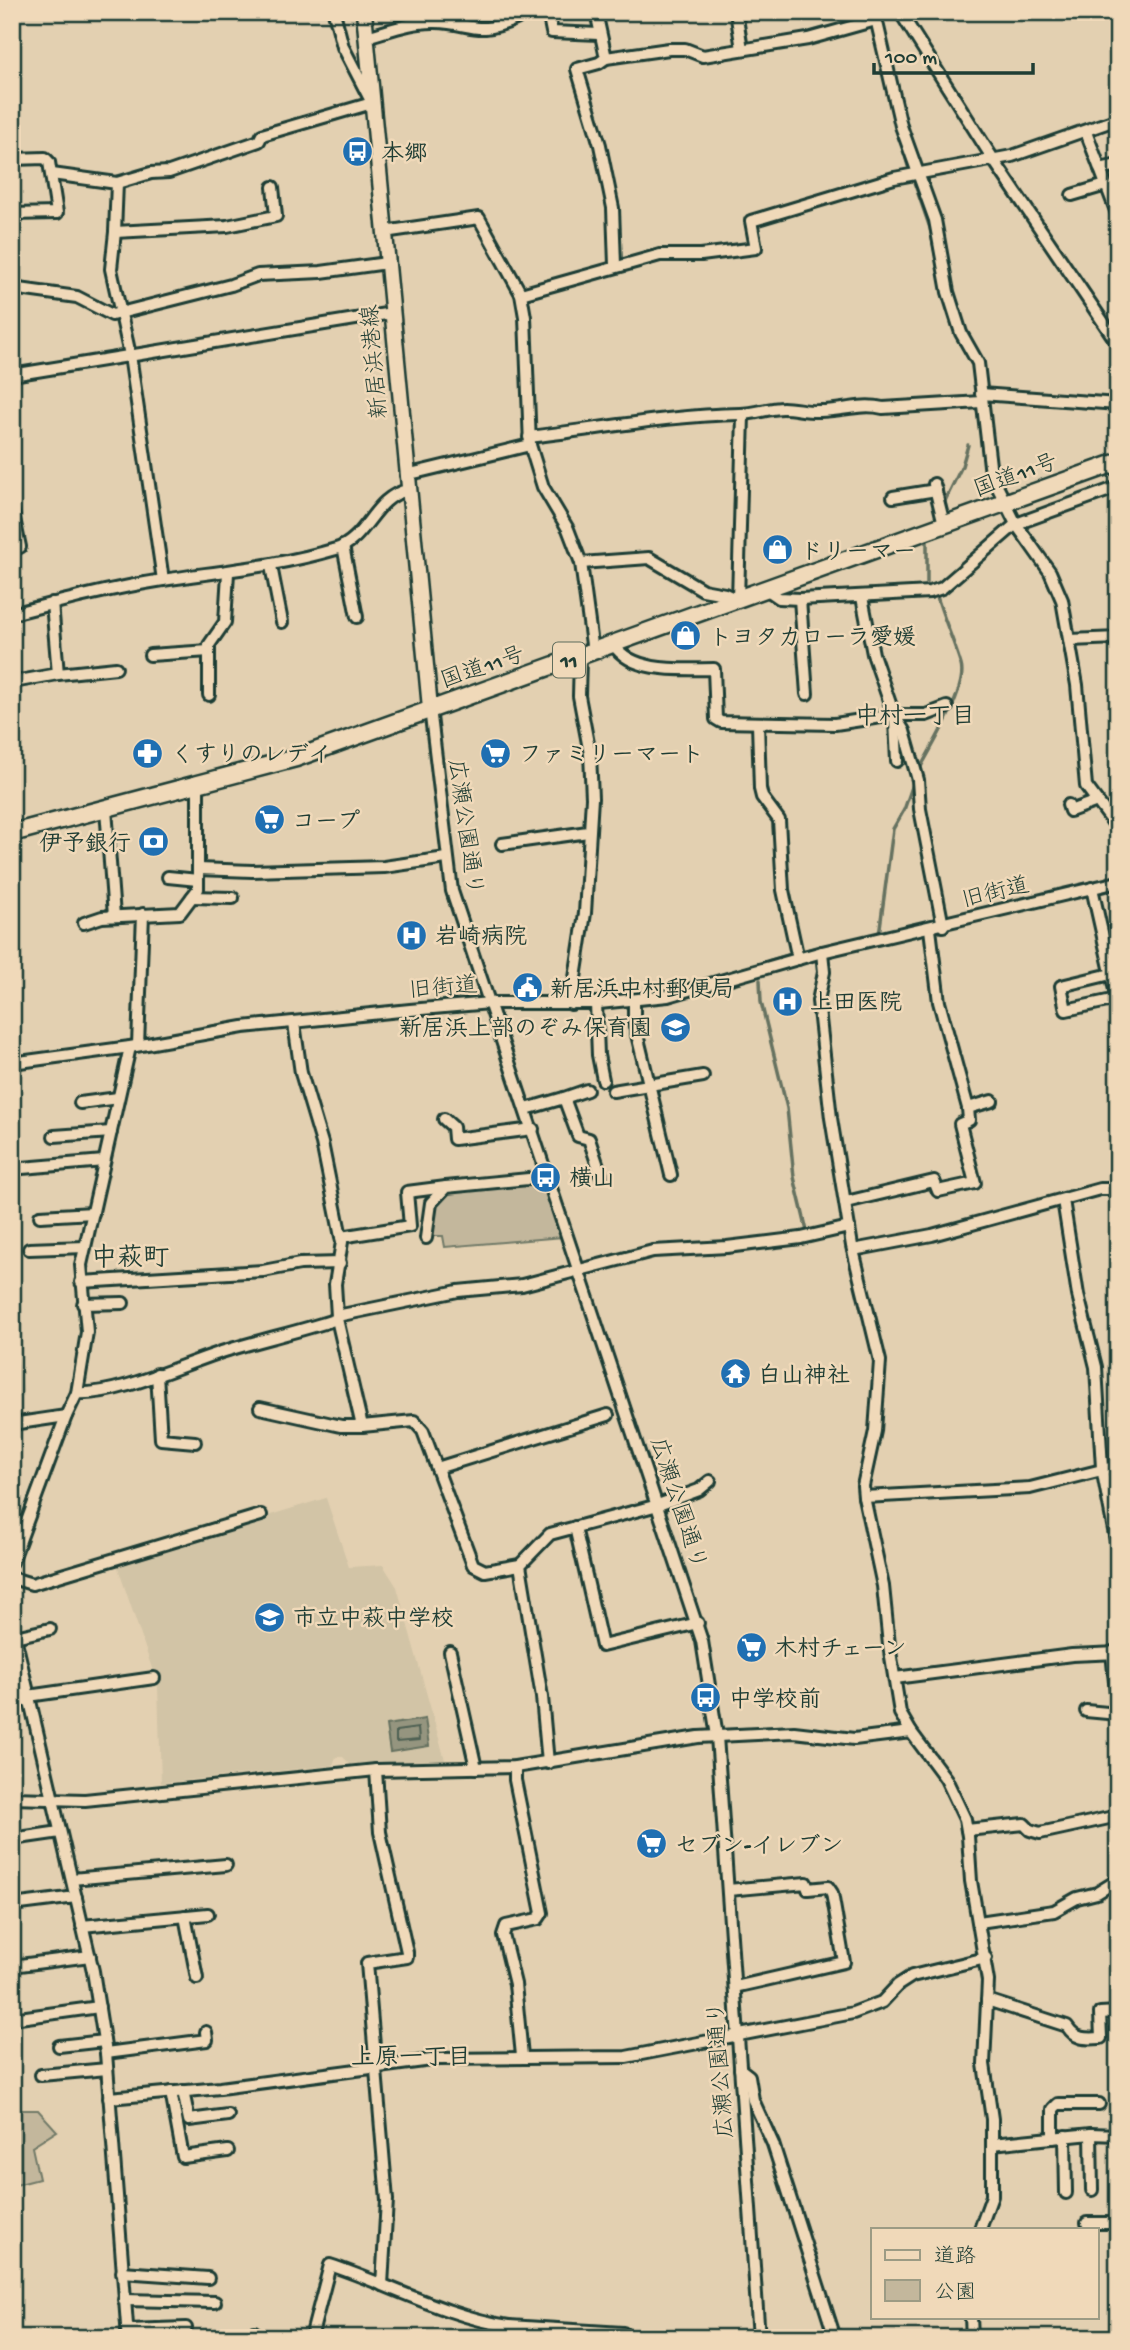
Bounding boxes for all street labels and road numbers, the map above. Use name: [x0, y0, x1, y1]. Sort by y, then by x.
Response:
street label: 新居浜港線: [357, 303, 395, 420]
street label: 国道11号: [970, 449, 1062, 505]
street label: 国道11号: [437, 641, 529, 696]
road number: 11: [553, 642, 585, 678]
street label: 広瀬公園通り: [441, 757, 487, 898]
street label: 旧街道: [959, 872, 1033, 916]
street label: 旧街道: [408, 972, 479, 1006]
street label: 広瀬公園通り: [643, 1434, 712, 1574]
street label: 広瀬公園通り: [703, 2000, 741, 2140]

